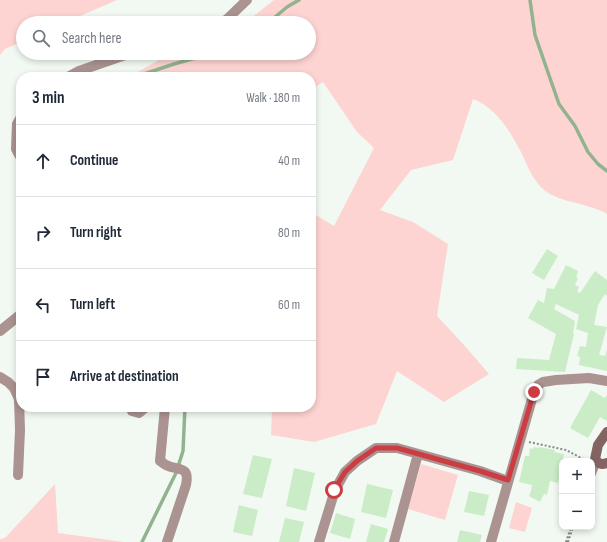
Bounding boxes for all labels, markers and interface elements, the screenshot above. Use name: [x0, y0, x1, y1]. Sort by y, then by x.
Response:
search box: [16, 16, 316, 60]
icon: search: [30, 27, 52, 49]
text: Search here: [62, 29, 122, 48]
text: 3 min: [32, 88, 65, 108]
text: Walk · 180 m: [246, 90, 300, 106]
icon: ahead: [32, 150, 54, 172]
text: Continue: [70, 151, 119, 170]
text: 40 m: [278, 153, 300, 169]
icon: right: [32, 222, 54, 244]
text: Turn right: [70, 223, 122, 242]
text: 80 m: [278, 225, 300, 241]
icon: left: [32, 294, 54, 316]
text: Turn left: [70, 295, 115, 314]
text: 60 m: [278, 297, 300, 313]
icon: arrive: [32, 366, 54, 388]
text: Arrive at destination: [70, 367, 179, 386]
route end: [525, 383, 543, 401]
map controls: [559, 458, 595, 530]
button: +: [559, 458, 595, 494]
route start: [325, 481, 343, 499]
button: −: [559, 494, 595, 530]

